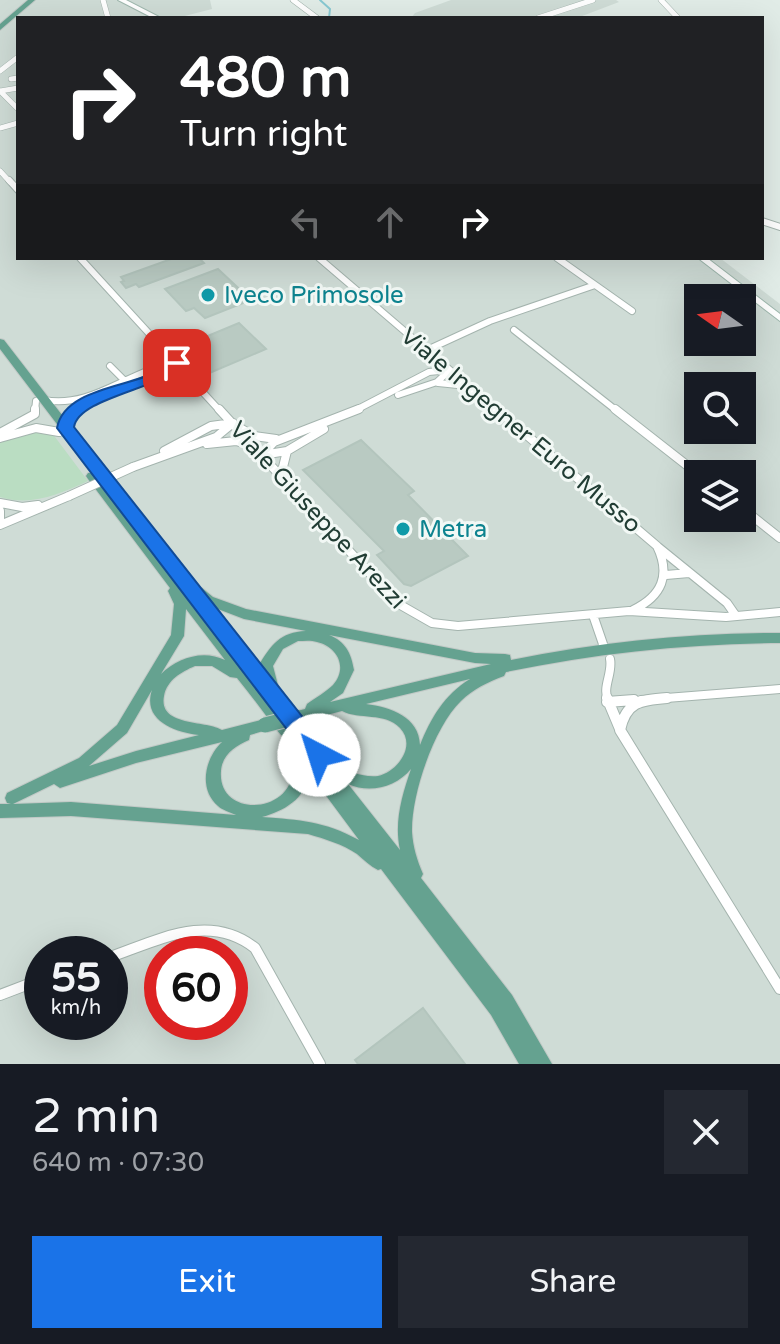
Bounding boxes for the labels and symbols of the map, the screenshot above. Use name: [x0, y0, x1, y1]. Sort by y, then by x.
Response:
place label: Iveco Primosole: [224, 281, 404, 310]
north arrow: [684, 284, 756, 356]
marker: Iveco Primosole: [199, 286, 217, 304]
street label: Viale Ingegner Euro Musso: [395, 321, 647, 539]
pin: [143, 329, 211, 397]
street label: Viale Giuseppe Arezzi: [223, 416, 412, 615]
place label: Metra: [419, 515, 487, 544]
marker: Metra: [394, 520, 412, 538]
position arrow: [277, 713, 361, 797]
speed limit sign: 60: [144, 936, 248, 1040]

